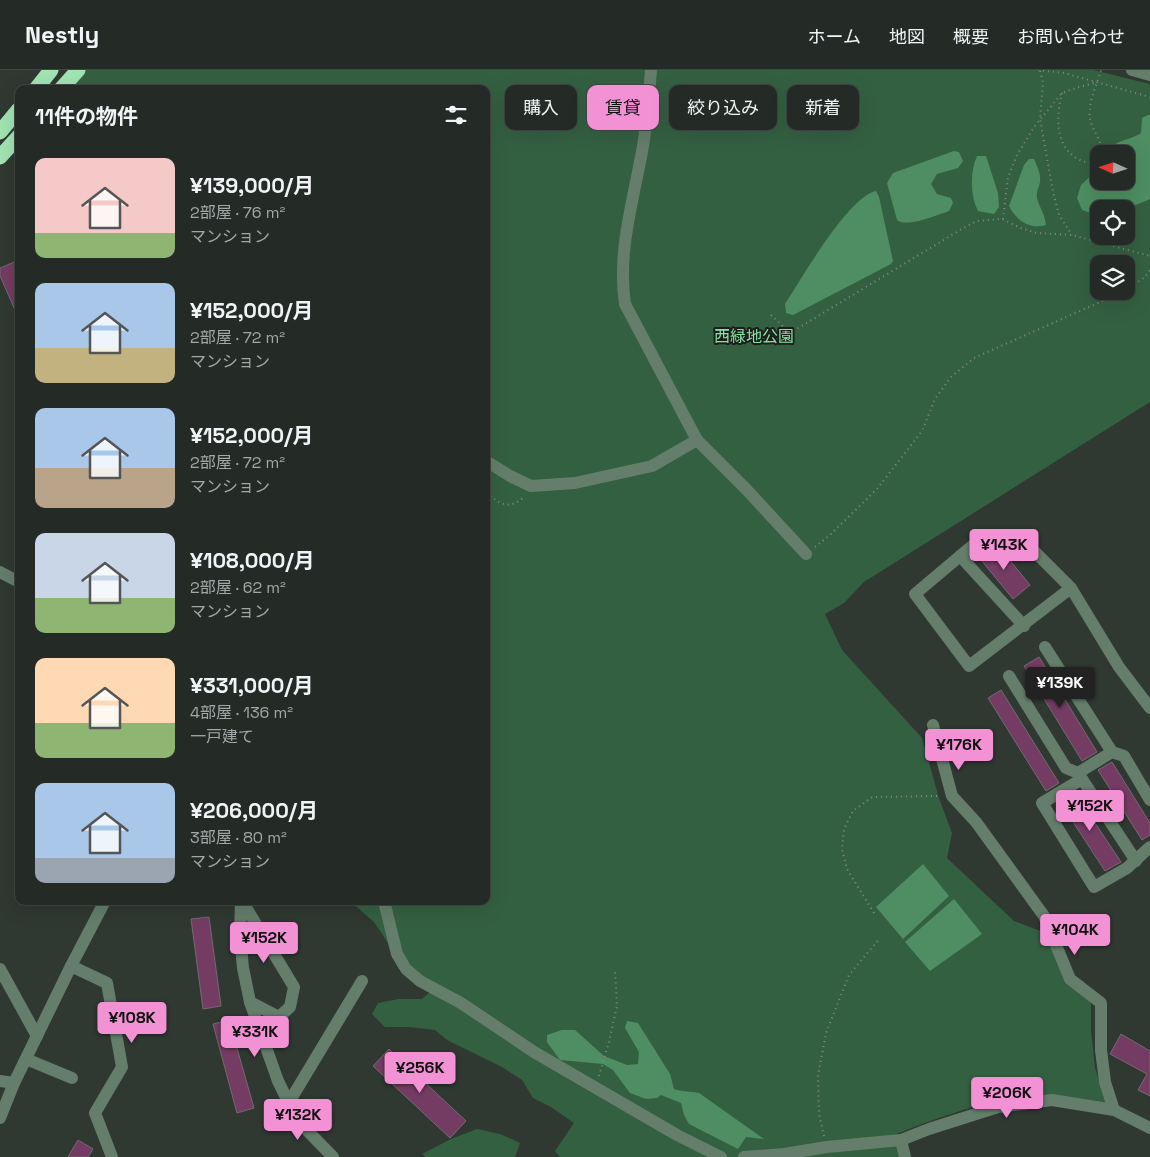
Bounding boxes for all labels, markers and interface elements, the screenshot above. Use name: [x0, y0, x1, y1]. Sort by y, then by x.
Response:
text: Nestly: [25, 19, 99, 50]
text: ホーム: [808, 25, 861, 48]
text: 地図: [889, 25, 925, 48]
text: 概要: [953, 25, 989, 48]
text: お問い合わせ: [1017, 25, 1125, 48]
chip: 購入: [505, 85, 577, 130]
chip: 賃貸: [587, 85, 659, 130]
chip: 絞り込み: [669, 85, 777, 130]
chip: 新着: [787, 85, 859, 130]
icon: filters: [442, 101, 470, 129]
text: 11件の物件: [35, 103, 138, 130]
north arrow: [1090, 145, 1135, 190]
map controls: [1090, 145, 1135, 300]
text: ¥139,000/月: [190, 172, 314, 199]
icon: home: [75, 178, 135, 238]
button: locate: [1090, 200, 1135, 245]
text: 2部屋 · 76 m²: [190, 202, 285, 223]
text: マンション: [190, 226, 270, 247]
button: layers: [1090, 255, 1135, 300]
text: ¥152,000/月: [190, 297, 313, 324]
icon: home: [75, 303, 135, 363]
park label: 西緑地公園: [714, 326, 794, 347]
text: 2部屋 · 72 m²: [190, 327, 285, 348]
text: マンション: [190, 351, 270, 372]
text: ¥152,000/月: [190, 422, 313, 449]
icon: home: [75, 428, 135, 488]
text: 2部屋 · 72 m²: [190, 452, 285, 473]
text: マンション: [190, 476, 270, 497]
pin: ¥143K: [969, 528, 1039, 571]
text: ¥143K: [980, 534, 1028, 555]
text: ¥108,000/月: [190, 547, 315, 574]
icon: home: [75, 553, 135, 613]
text: 2部屋 · 62 m²: [190, 577, 286, 598]
text: マンション: [190, 601, 270, 622]
pin: ¥139K: [1025, 666, 1095, 709]
text: ¥331,000/月: [190, 672, 314, 699]
text: ¥139K: [1037, 672, 1083, 693]
icon: home: [75, 678, 135, 738]
text: 4部屋 · 136 m²: [190, 702, 293, 723]
text: 一戸建て: [190, 726, 254, 747]
pin: ¥176K: [924, 728, 994, 771]
text: ¥176K: [936, 734, 982, 755]
pin: ¥152K: [1055, 790, 1125, 832]
text: ¥152K: [1067, 795, 1113, 816]
text: ¥206,000/月: [190, 797, 318, 824]
icon: home: [75, 803, 135, 863]
text: 3部屋 · 80 m²: [190, 827, 287, 848]
text: マンション: [190, 851, 270, 872]
pin: ¥104K: [1040, 914, 1110, 956]
text: ¥104K: [1051, 919, 1099, 940]
pin: ¥152K: [229, 922, 299, 964]
text: ¥152K: [241, 927, 287, 948]
pin: ¥108K: [97, 1002, 167, 1044]
text: ¥108K: [108, 1007, 156, 1028]
pin: ¥331K: [220, 1016, 290, 1058]
text: ¥331K: [232, 1021, 278, 1042]
pin: ¥256K: [385, 1052, 455, 1094]
text: ¥256K: [396, 1057, 444, 1078]
pin: ¥206K: [972, 1076, 1042, 1119]
text: ¥206K: [982, 1082, 1032, 1103]
pin: ¥132K: [263, 1098, 333, 1141]
text: ¥132K: [275, 1104, 321, 1125]

